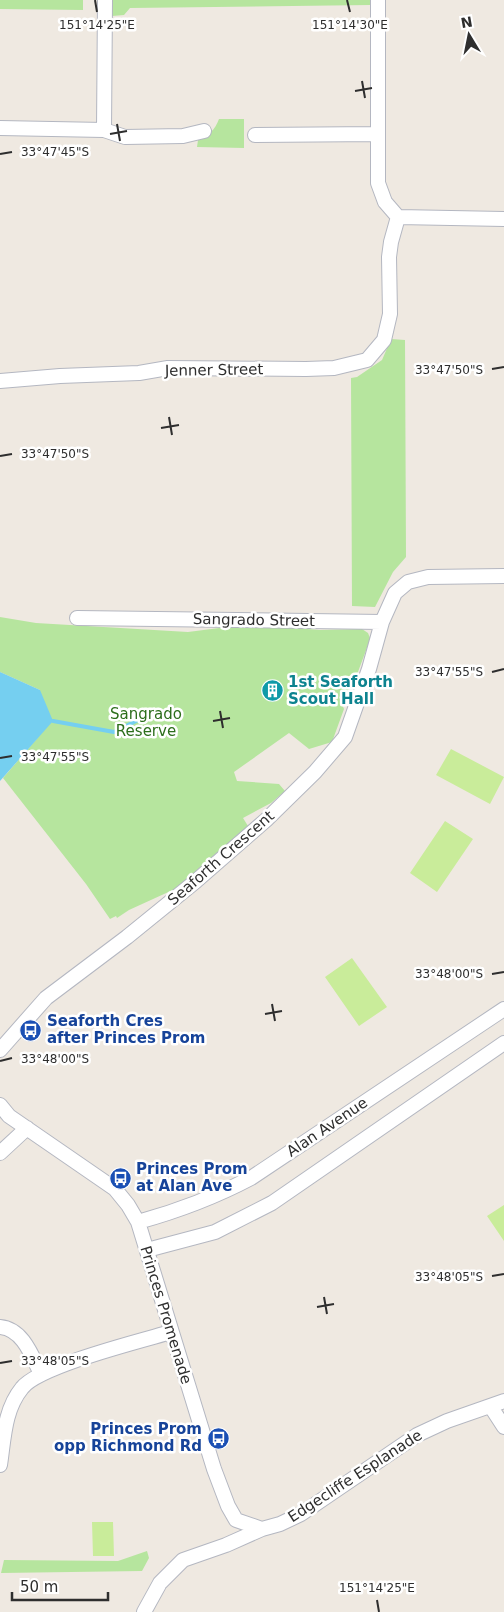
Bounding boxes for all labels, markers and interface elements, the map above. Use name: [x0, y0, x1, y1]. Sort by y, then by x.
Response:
north arrow: [444, 10, 494, 60]
text: N: [460, 13, 474, 31]
text: 151°14'25"E: [59, 18, 135, 32]
text: 151°14'30"E: [312, 18, 388, 32]
text: 33°47'45"S: [21, 145, 89, 159]
street label: Jenner Street: [164, 360, 263, 380]
text: 33°47'50"S: [415, 363, 483, 377]
text: 33°47'50"S: [21, 447, 89, 461]
street label: Sangrado Street: [193, 610, 315, 630]
text: 33°47'55"S: [415, 665, 483, 679]
place label: 1st Seaforth Scout Hall: [288, 673, 393, 708]
building icon: 1st Seaforth Scout Hall: [260, 679, 284, 703]
park label: Sangrado Reserve: [110, 705, 182, 740]
text: 33°47'55"S: [21, 750, 89, 764]
street label: Seaforth Crescent: [164, 807, 278, 909]
text: 33°48'00"S: [415, 967, 483, 981]
place label: Seaforth Cres after Princes Prom: [47, 1012, 205, 1047]
bus stop icon: Seaforth Cres after Princes Prom: [19, 1018, 43, 1042]
text: 33°48'00"S: [21, 1052, 89, 1066]
street label: Alan Avenue: [283, 1093, 371, 1161]
place label: Princes Prom at Alan Ave: [136, 1160, 248, 1195]
bus stop icon: Princes Prom at Alan Ave: [108, 1166, 132, 1190]
street label: Princes Promenade: [136, 1244, 196, 1386]
text: 33°48'05"S: [415, 1270, 483, 1284]
text: 33°48'05"S: [21, 1354, 89, 1368]
place label: Princes Prom opp Richmond Rd: [54, 1420, 202, 1455]
bus stop icon: Princes Prom opp Richmond Rd: [206, 1426, 230, 1450]
street label: Edgecliffe Esplanade: [285, 1426, 425, 1526]
scale bar: [12, 1570, 109, 1602]
text: 50 m: [20, 1578, 58, 1596]
text: 151°14'25"E: [339, 1581, 415, 1595]

